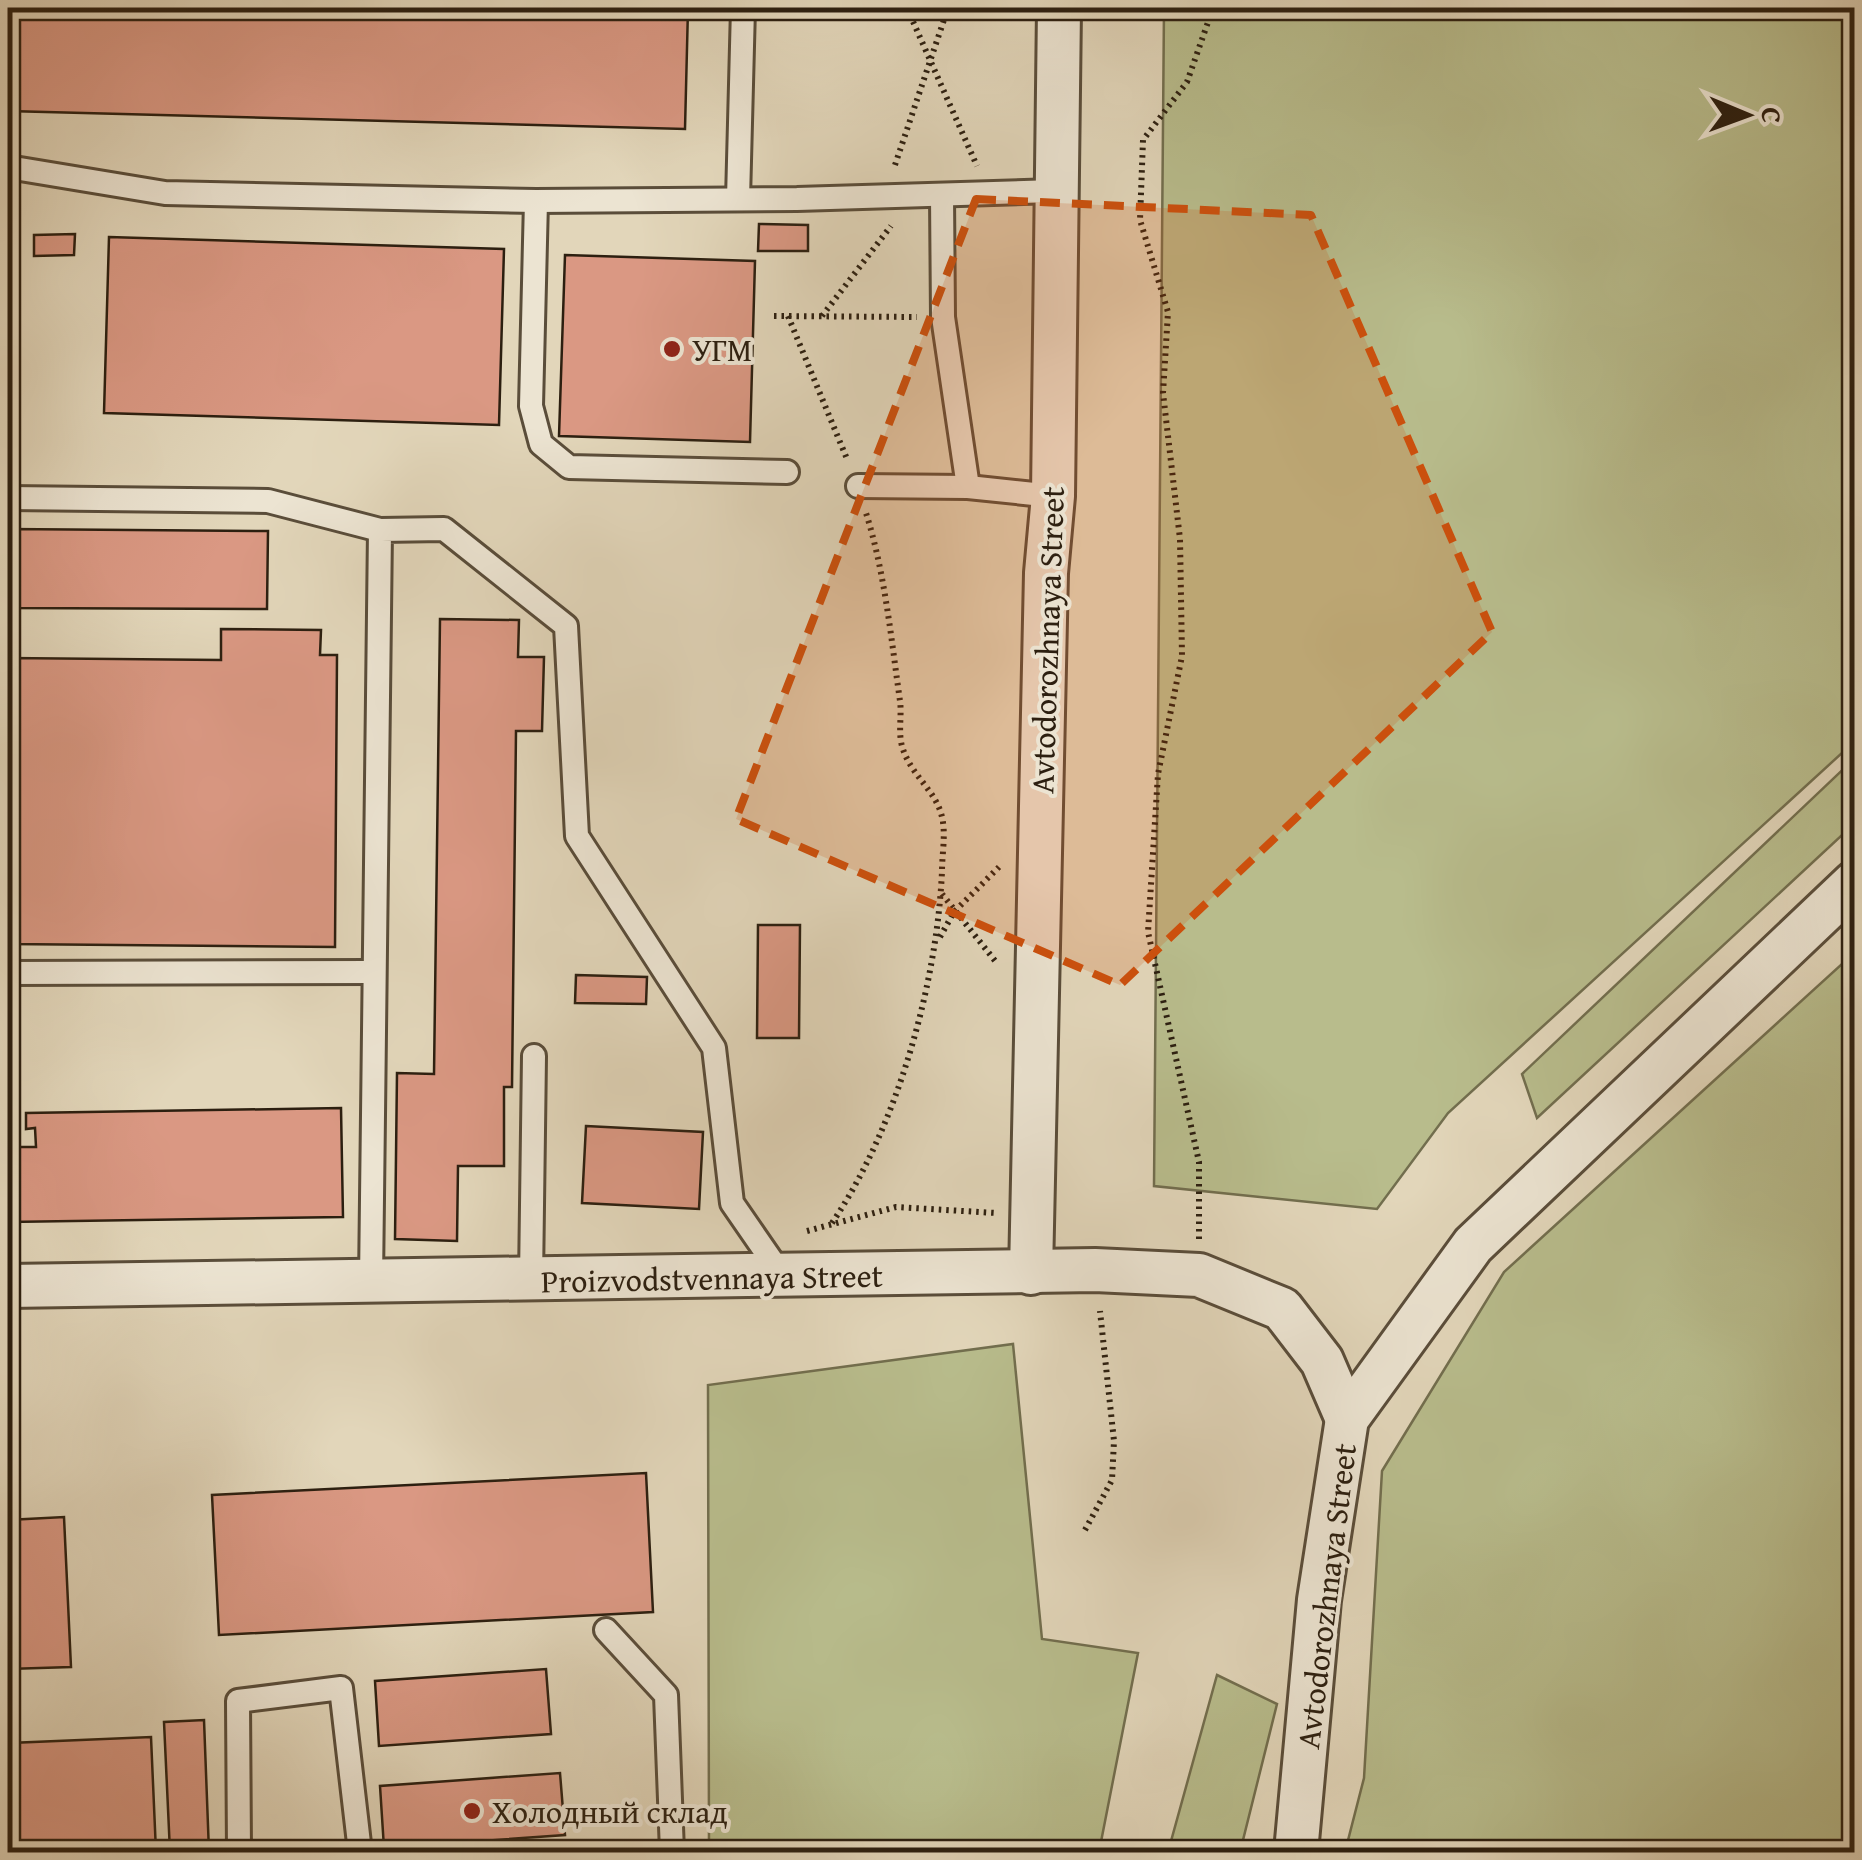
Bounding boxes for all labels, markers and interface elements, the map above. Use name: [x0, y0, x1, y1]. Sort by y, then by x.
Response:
north arrow: [1697, 65, 1797, 165]
text: С: [1752, 107, 1793, 124]
place label: УГМ: [692, 326, 752, 373]
marker: УГМ: [661, 338, 683, 360]
street label: Avtodorozhnaya Street: [1018, 486, 1076, 794]
street label: Proizvodstvennaya Street: [541, 1252, 883, 1304]
street label: Avtodorozhnaya Street: [1284, 1441, 1368, 1751]
place label: Холодный склад: [492, 1788, 728, 1835]
marker: Холодный склад: [461, 1800, 483, 1822]

